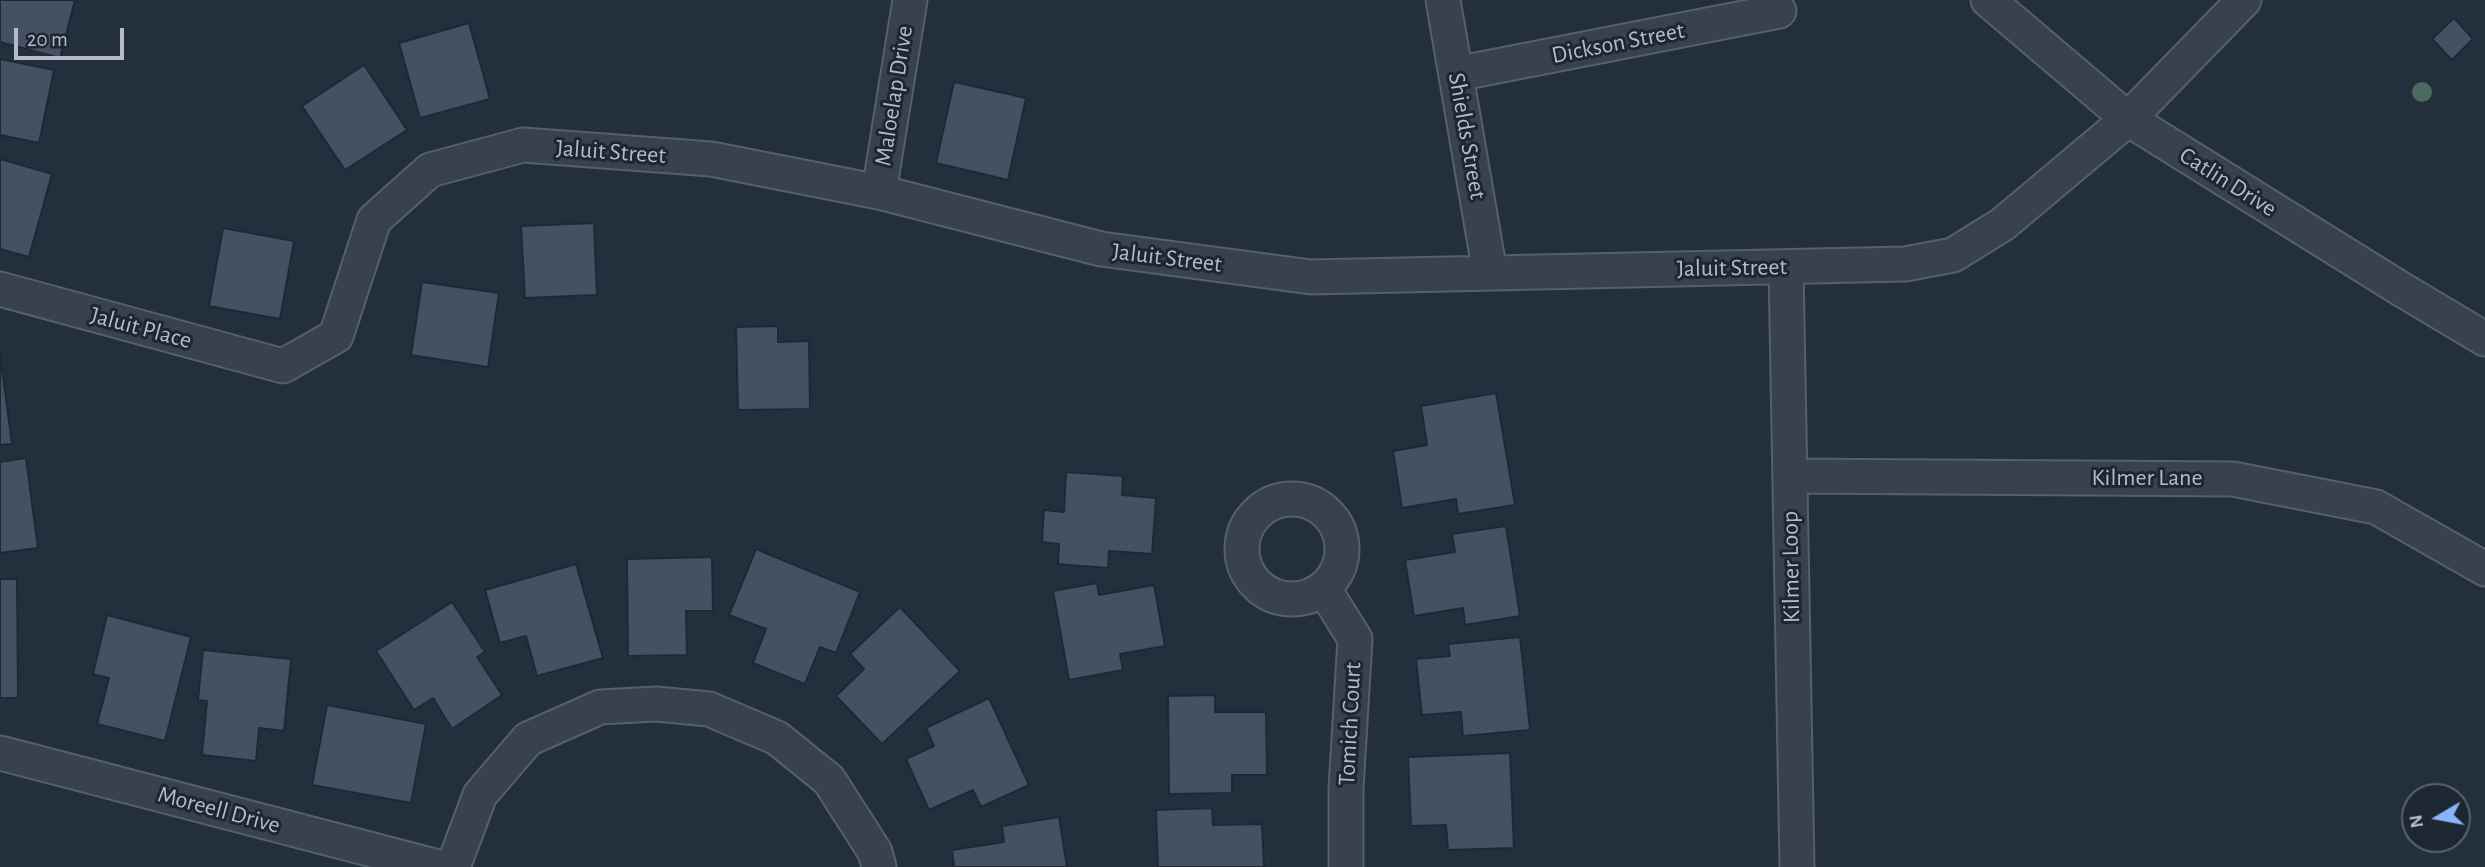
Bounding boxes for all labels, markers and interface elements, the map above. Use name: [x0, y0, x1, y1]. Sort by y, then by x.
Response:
scale bar: [18, 14, 128, 58]
street label: Dickson Street: [1549, 16, 1687, 70]
street label: Maloelap Drive: [869, 24, 919, 168]
text: 20 m: [27, 29, 68, 50]
street label: Shields Street: [1442, 70, 1492, 202]
street label: Jaluit Street: [555, 134, 667, 170]
street label: Catlin Drive: [2174, 141, 2282, 223]
street label: Jaluit Street: [1111, 237, 1223, 279]
street label: Jaluit Street: [1677, 253, 1787, 283]
street label: Jaluit Place: [87, 301, 195, 355]
street label: Kilmer Lane: [2091, 464, 2203, 492]
street label: Kilmer Loop: [1776, 511, 1806, 623]
street label: Tomich Court: [1332, 662, 1368, 786]
street label: Moreell Drive: [155, 780, 283, 840]
north arrow: [2401, 783, 2471, 853]
text: N: [2406, 813, 2427, 830]

